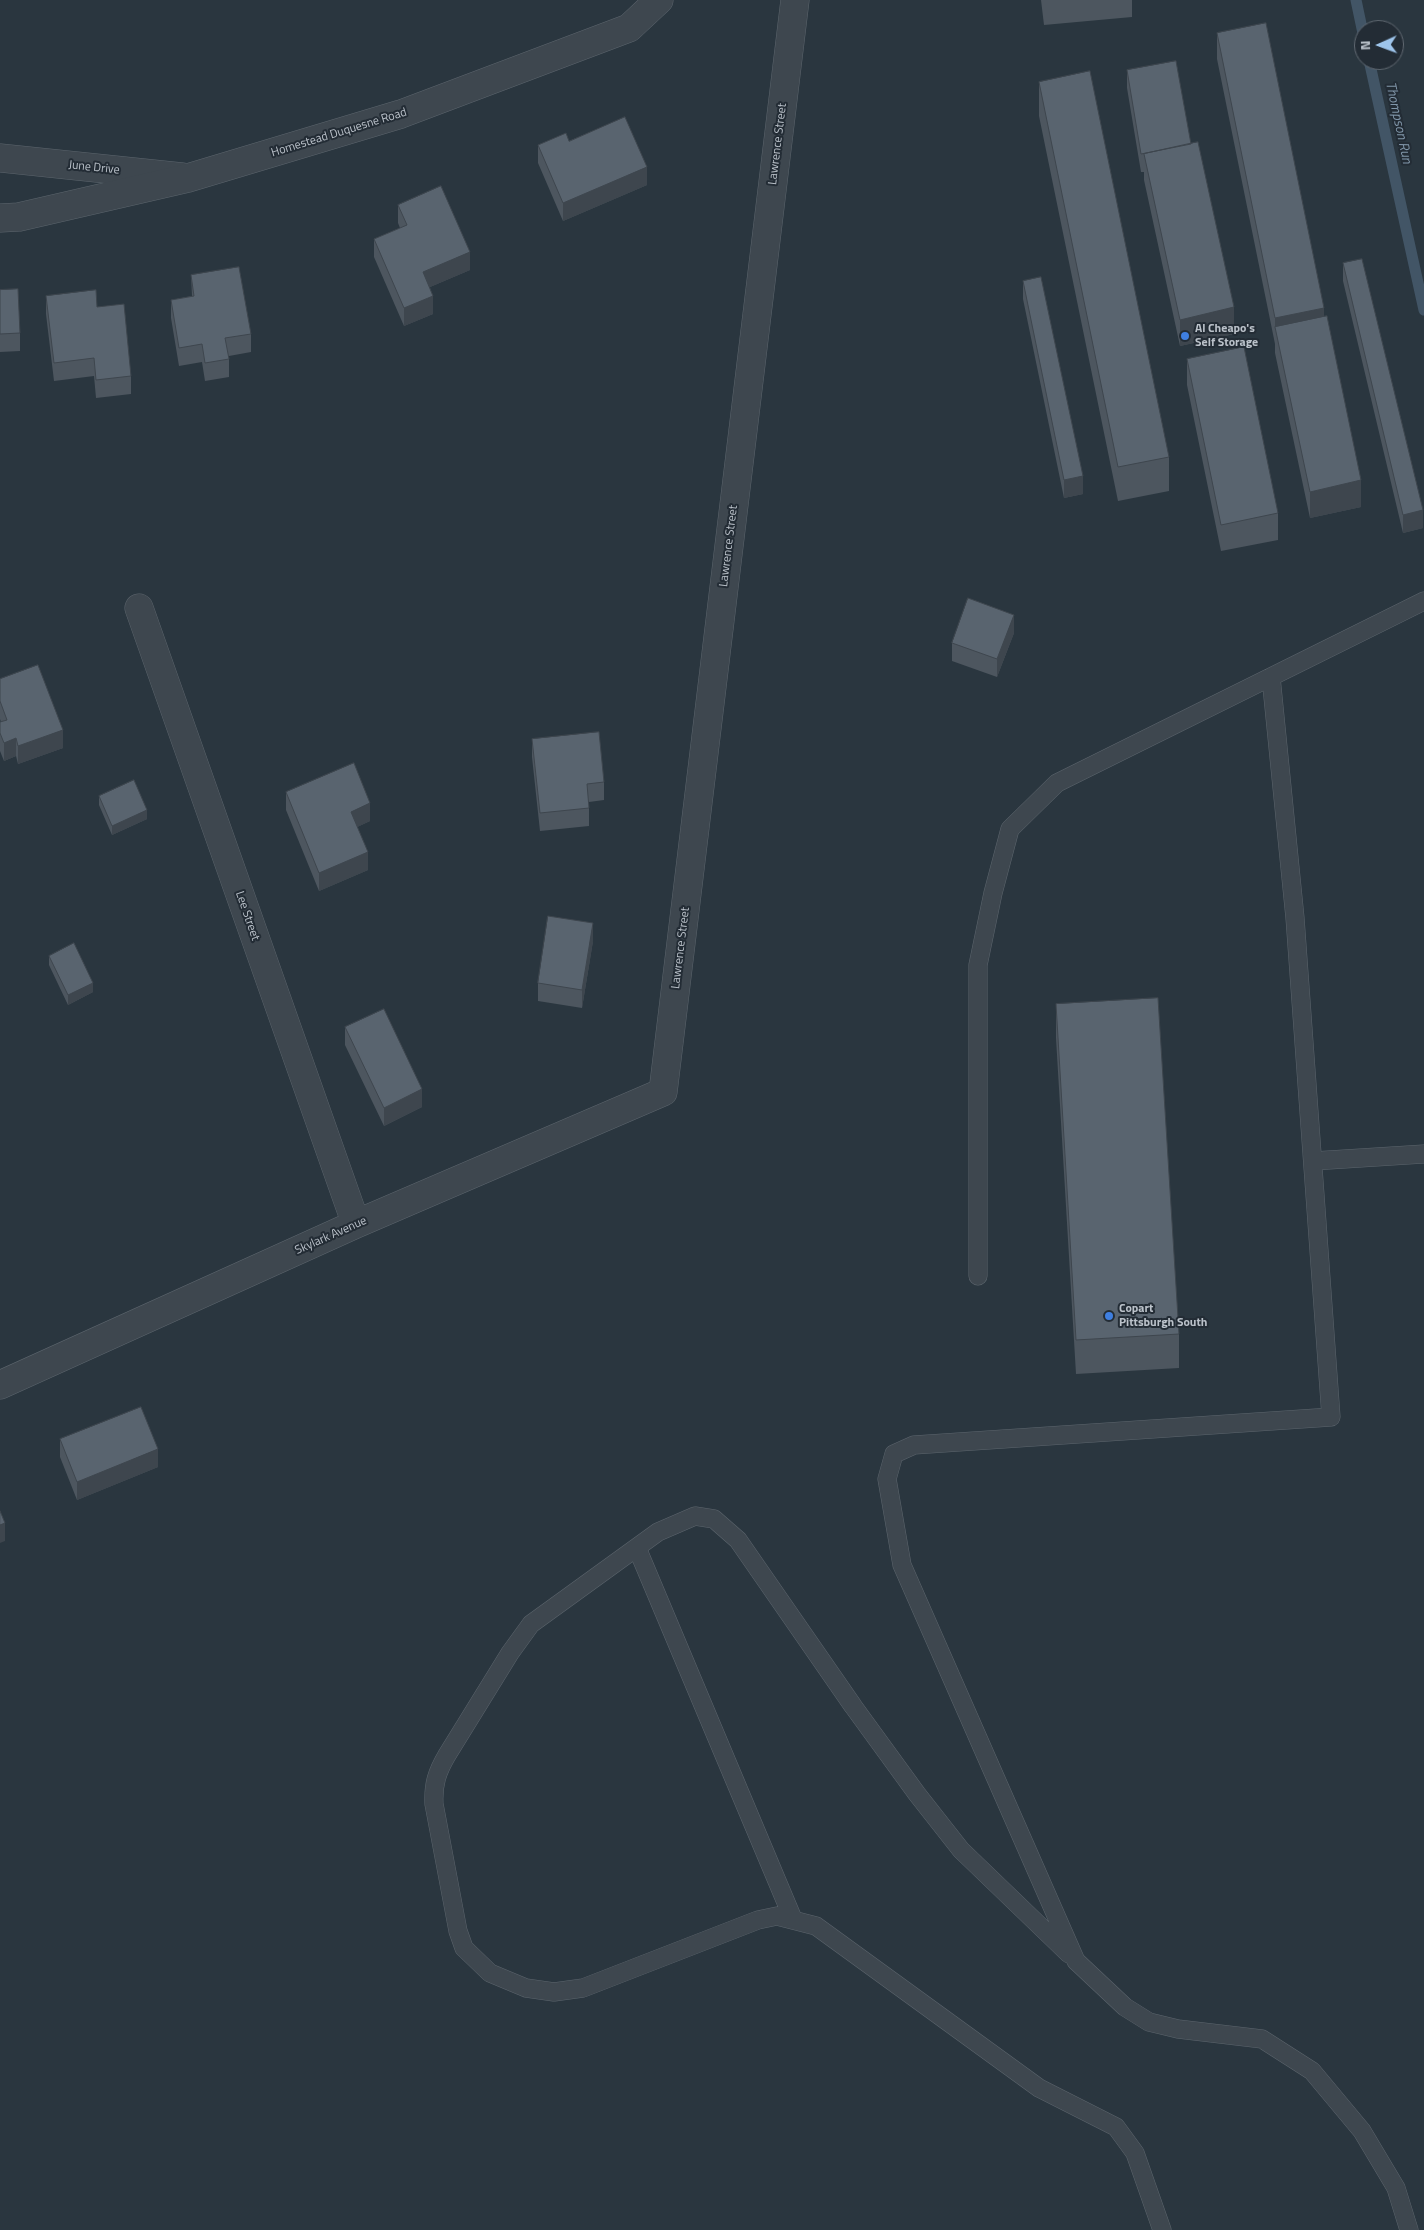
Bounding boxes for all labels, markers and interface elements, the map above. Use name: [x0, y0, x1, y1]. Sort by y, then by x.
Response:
north arrow: [1354, 20, 1404, 70]
text: N: [1354, 40, 1375, 51]
water label: Thompson Run: [1381, 81, 1415, 165]
street label: Lawrence Street: [766, 102, 790, 186]
street label: Homestead Duquesne Road: [270, 106, 408, 160]
street label: June Drive: [68, 158, 120, 178]
place label: Al Cheapo's Self Storage: [1195, 322, 1258, 350]
marker: Al Cheapo's Self Storage: [1179, 330, 1191, 342]
street label: Lawrence Street: [717, 504, 741, 588]
street label: Lee Street: [232, 889, 262, 943]
street label: Lawrence Street: [669, 906, 693, 990]
street label: Skylark Avenue: [293, 1214, 369, 1258]
place label: Copart Pittsburgh South: [1119, 1302, 1207, 1330]
marker: Copart Pittsburgh South: [1103, 1310, 1115, 1322]

